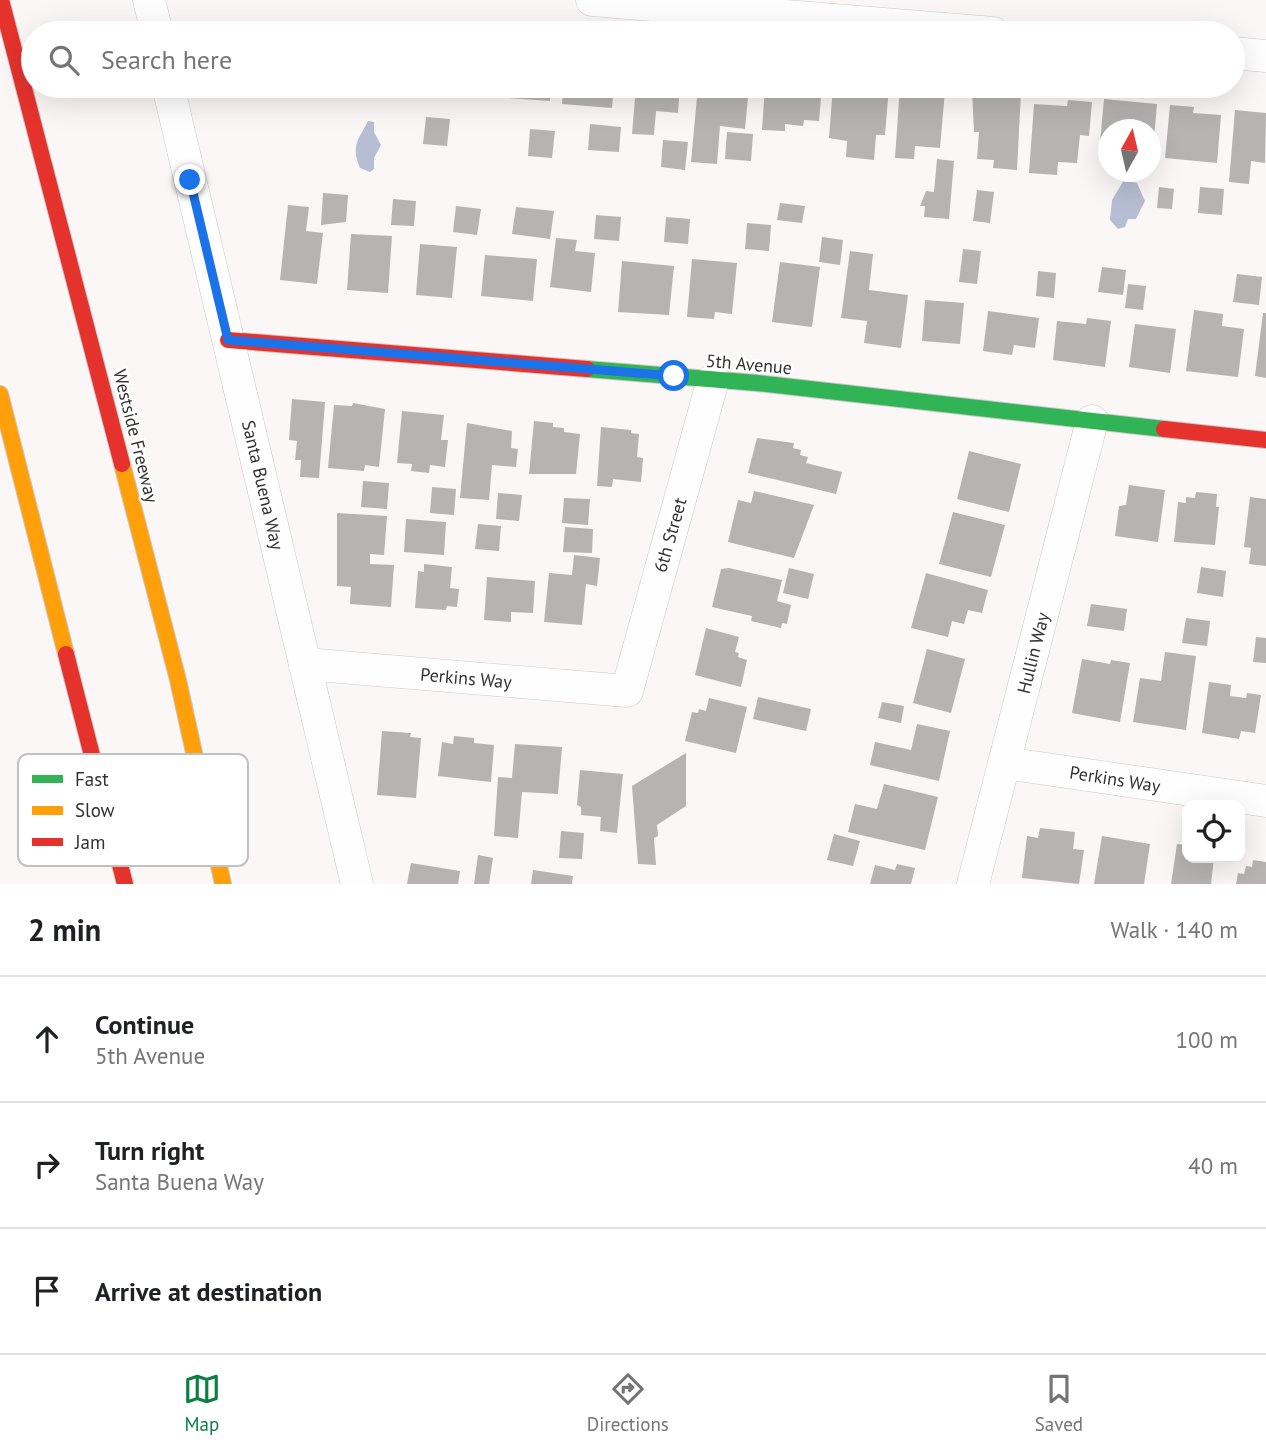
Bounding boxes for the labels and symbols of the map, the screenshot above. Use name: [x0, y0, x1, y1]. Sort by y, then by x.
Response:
north arrow: [1098, 119, 1161, 182]
route end: [174, 164, 205, 195]
street label: 5th Avenue: [705, 349, 793, 379]
route start: [658, 360, 689, 391]
street label: Westside Freeway: [108, 367, 164, 506]
street label: Santa Buena Way: [237, 418, 289, 553]
street label: 6th Street: [648, 495, 692, 575]
street label: Hullin Way: [1012, 609, 1054, 696]
street label: Perkins Way: [419, 663, 513, 693]
legend: [18, 754, 248, 866]
street label: Perkins Way: [1068, 760, 1163, 798]
text: Fast: [75, 767, 109, 791]
text: Slow: [75, 798, 115, 822]
text: Jam: [74, 830, 105, 854]

